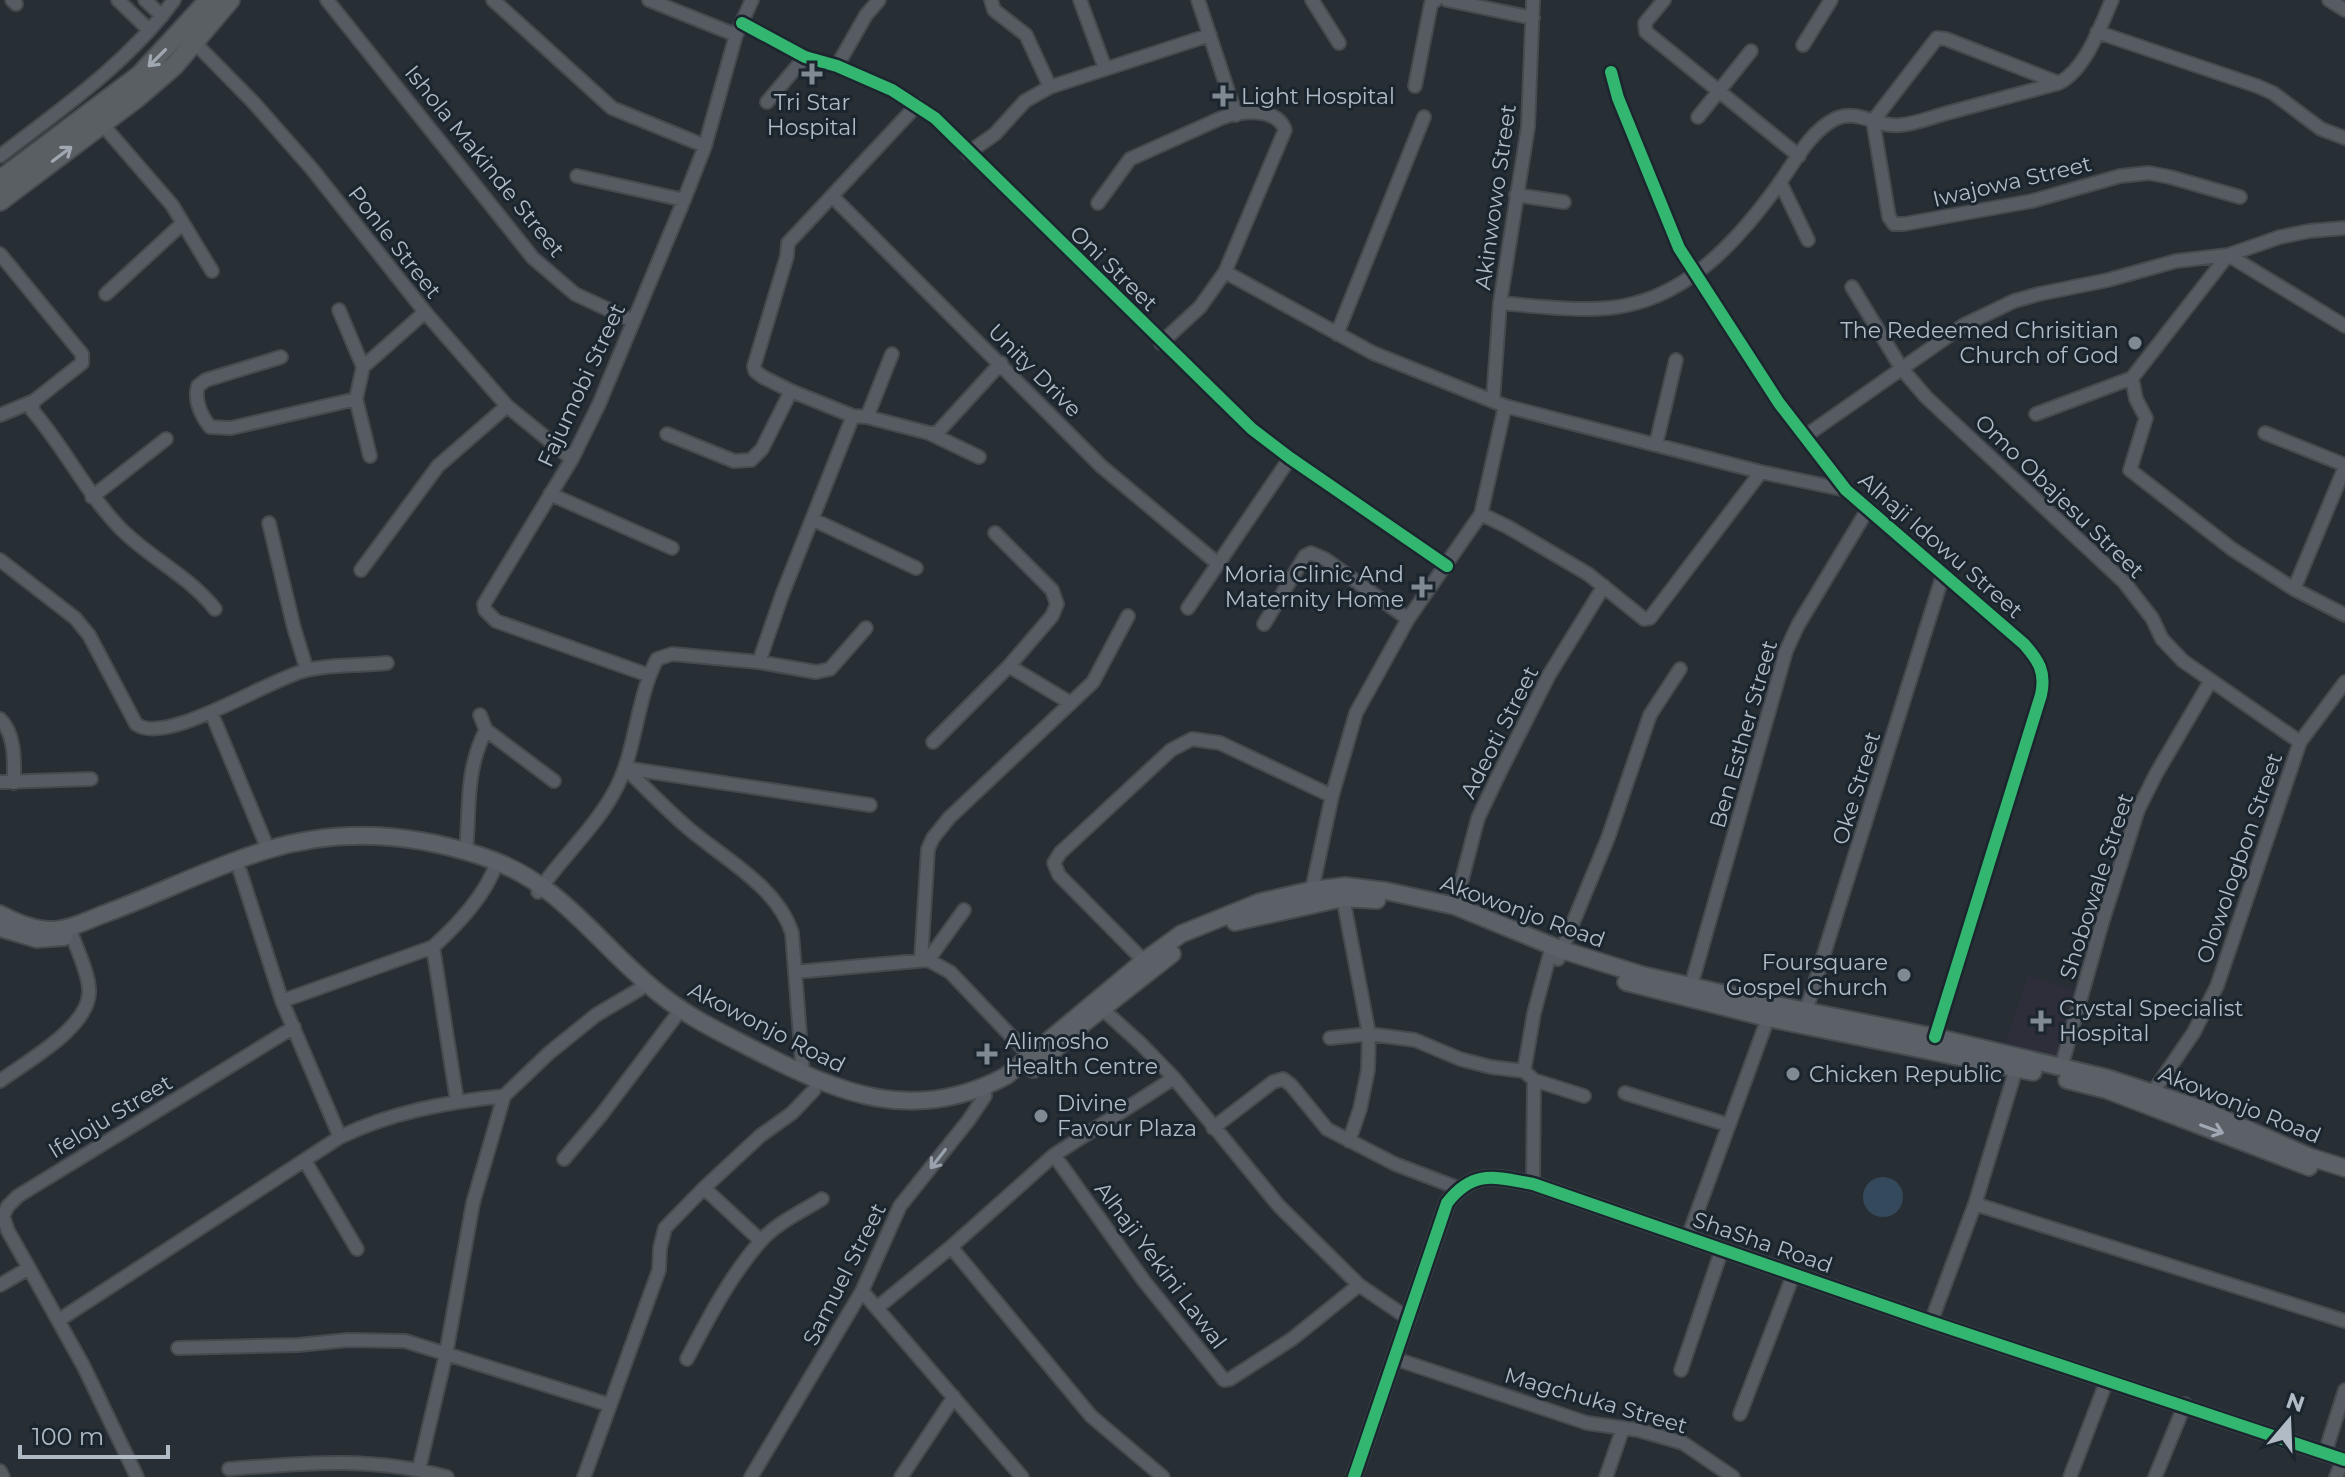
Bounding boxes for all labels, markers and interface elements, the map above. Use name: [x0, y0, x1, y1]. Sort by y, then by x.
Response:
one-way arrow: [147, 48, 166, 68]
street label: Ishola Makinde Street: [399, 60, 570, 263]
marker: Tri Star Hospital: [801, 63, 823, 85]
place label: Light Hospital: [1241, 83, 1395, 110]
marker: Light Hospital: [1212, 85, 1234, 107]
place label: Tri Star Hospital: [767, 89, 857, 141]
street label: Akinwowo Street: [1469, 103, 1522, 292]
one-way arrow: [51, 146, 72, 163]
street label: Iwajowa Street: [1930, 150, 2094, 213]
street label: Ponle Street: [342, 181, 447, 304]
street label: Oni Street: [1064, 220, 1163, 317]
street label: Fajumobi Street: [532, 299, 631, 471]
place label: The Redeemed Chrisitian Church of God: [1840, 317, 2119, 369]
street label: Unity Drive: [982, 318, 1087, 423]
marker: The Redeemed Chrisitian Church of God: [2126, 334, 2144, 352]
street label: Omo Obajesu Street: [1969, 409, 2150, 584]
street label: Alhaji Idowu Street: [1853, 467, 2028, 624]
place label: Moria Clinic And Maternity Home: [1224, 561, 1404, 613]
marker: Moria Clinic And Maternity Home: [1411, 576, 1433, 598]
street label: Ben Esther Street: [1704, 637, 1783, 831]
street label: Adeoti Street: [1455, 662, 1544, 803]
street label: Oke Street: [1827, 728, 1886, 848]
street label: Olowologbon Street: [2191, 749, 2288, 967]
street label: Shobowale Street: [2054, 790, 2139, 983]
street label: Akowonjo Road: [1437, 869, 1609, 954]
place label: Foursquare Gospel Church: [1726, 949, 1888, 1001]
marker: Foursquare Gospel Church: [1895, 966, 1913, 984]
street label: Akowonjo Road: [684, 976, 850, 1079]
place label: Crystal Specialist Hospital: [2059, 995, 2243, 1047]
marker: Crystal Specialist Hospital: [2030, 1010, 2052, 1032]
place label: Alimosho Health Centre: [1005, 1028, 1158, 1080]
marker: Alimosho Health Centre: [976, 1043, 998, 1065]
street label: Akowonjo Road: [2155, 1060, 2325, 1149]
place label: Chicken Republic: [1809, 1061, 2002, 1088]
marker: Chicken Republic: [1784, 1065, 1802, 1083]
street label: Ifeloju Street: [43, 1069, 177, 1164]
place label: Divine Favour Plaza: [1057, 1090, 1197, 1142]
marker: Divine Favour Plaza: [1032, 1107, 1050, 1125]
one-way arrow: [2199, 1123, 2223, 1137]
one-way arrow: [929, 1148, 947, 1169]
street label: Alhaji Yekini Lawal: [1089, 1176, 1232, 1354]
street label: Samuel Street: [797, 1198, 892, 1350]
street label: ShaSha Road: [1689, 1206, 1836, 1279]
street label: Magchuka Street: [1501, 1361, 1691, 1440]
north arrow: [2249, 1381, 2329, 1461]
text: N: [2283, 1387, 2308, 1418]
scale bar: [20, 1409, 168, 1459]
text: 100 m: [32, 1422, 104, 1451]

